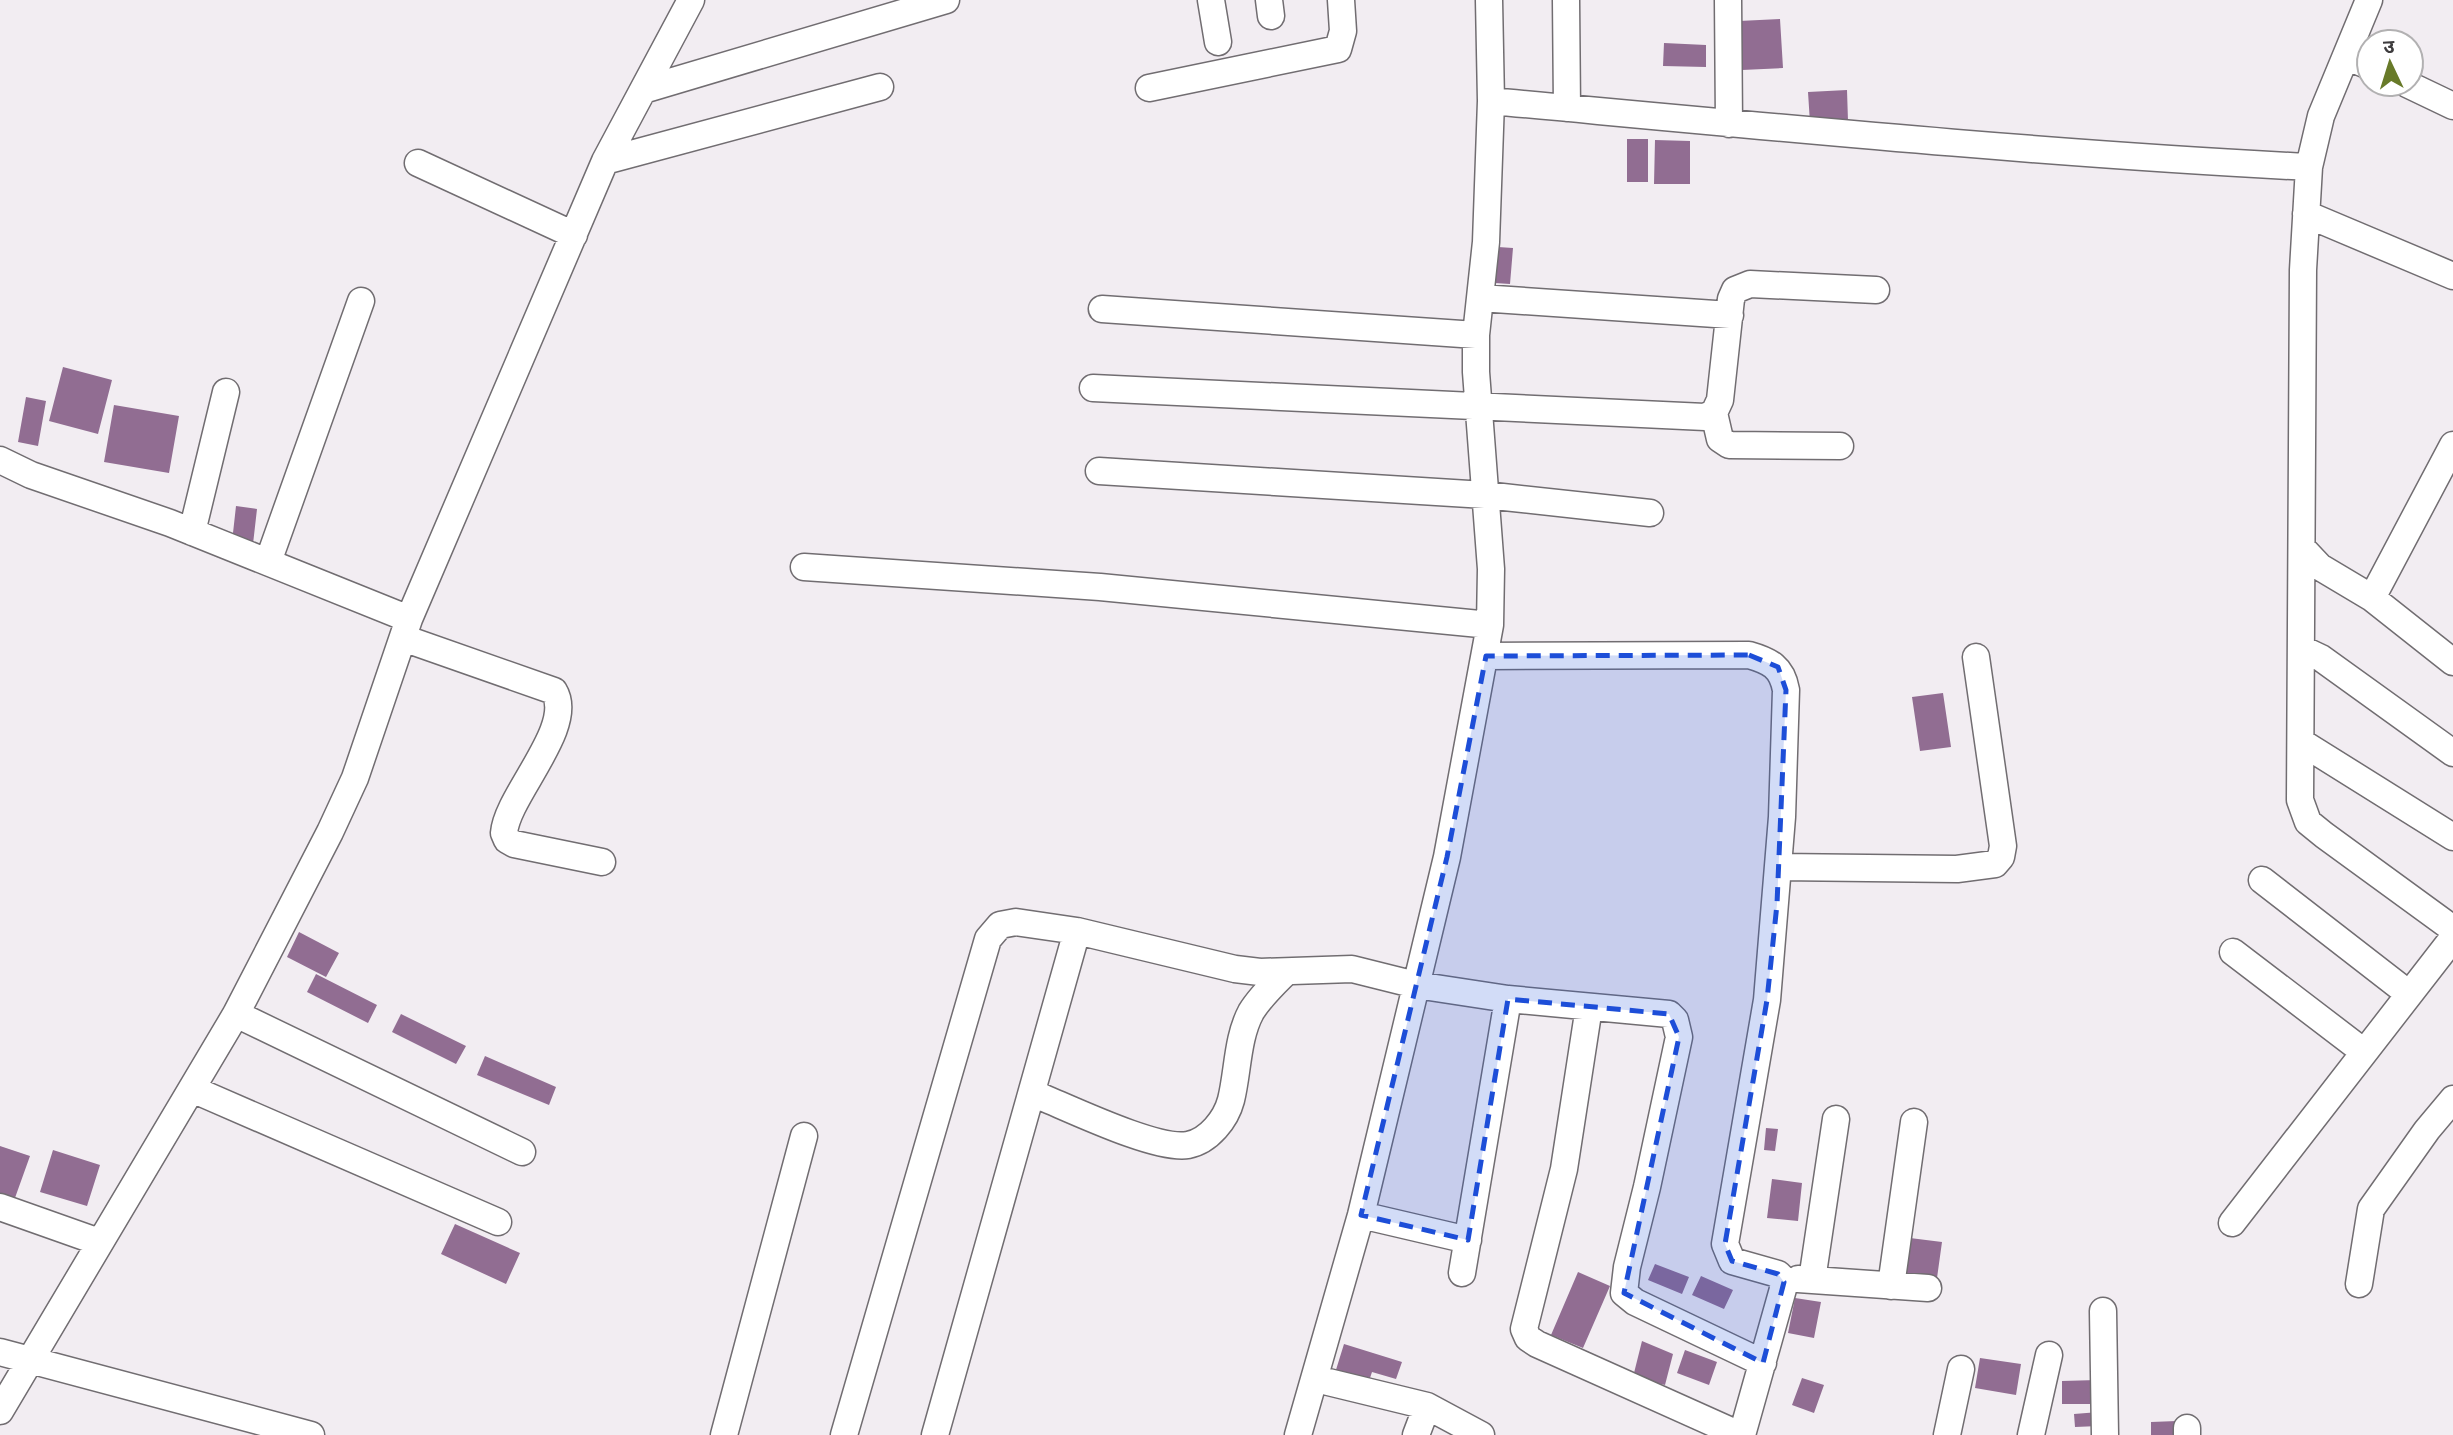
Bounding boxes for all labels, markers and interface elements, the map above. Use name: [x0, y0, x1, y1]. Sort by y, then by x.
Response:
north arrow: [2355, 28, 2425, 98]
text: उ: [2382, 35, 2396, 58]

